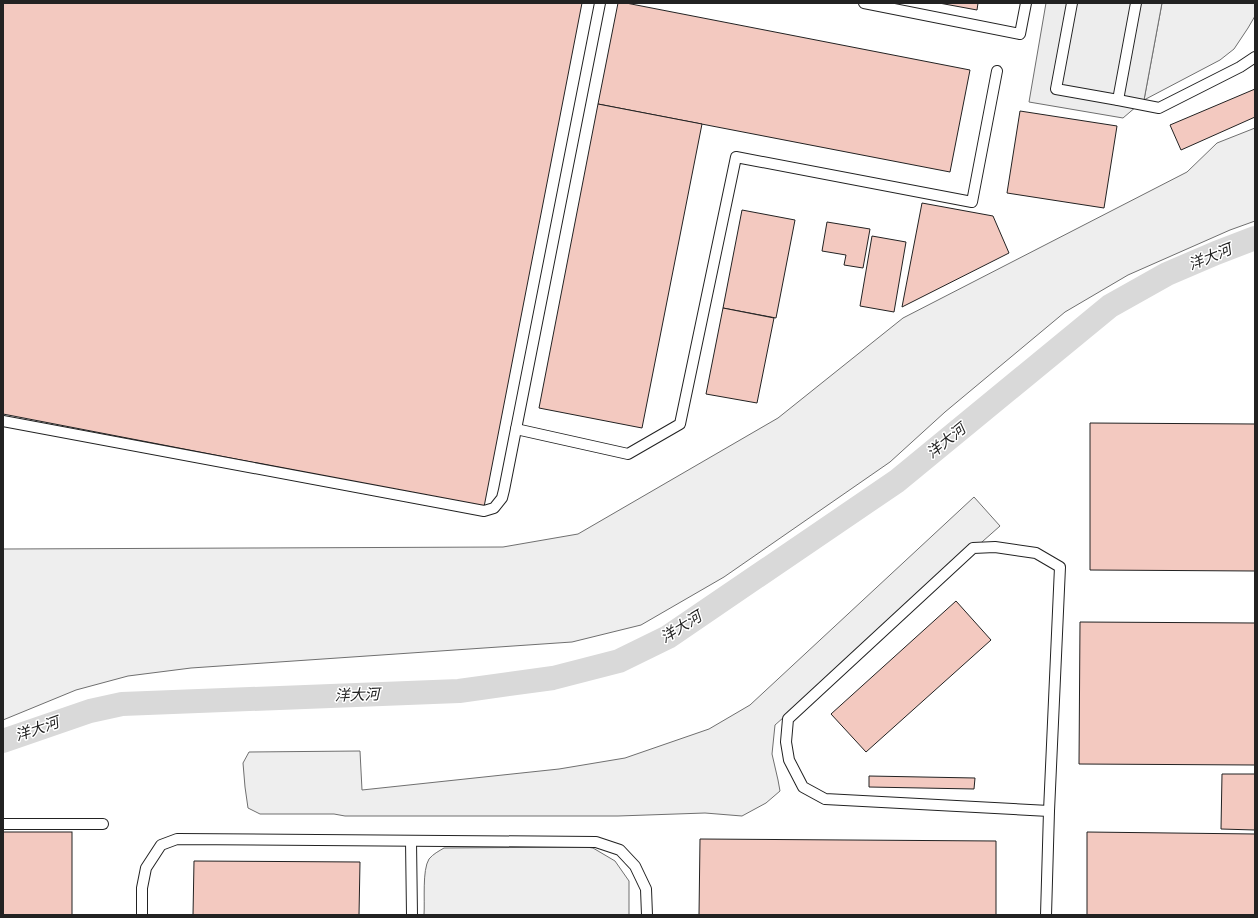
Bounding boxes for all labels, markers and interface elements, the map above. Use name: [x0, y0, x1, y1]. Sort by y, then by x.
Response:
water label: 洋大河: [1186, 239, 1237, 274]
water label: 洋大河: [923, 418, 971, 462]
water label: 洋大河: [657, 606, 707, 647]
water label: 洋大河: [334, 685, 383, 705]
water label: 洋大河: [13, 712, 64, 745]

